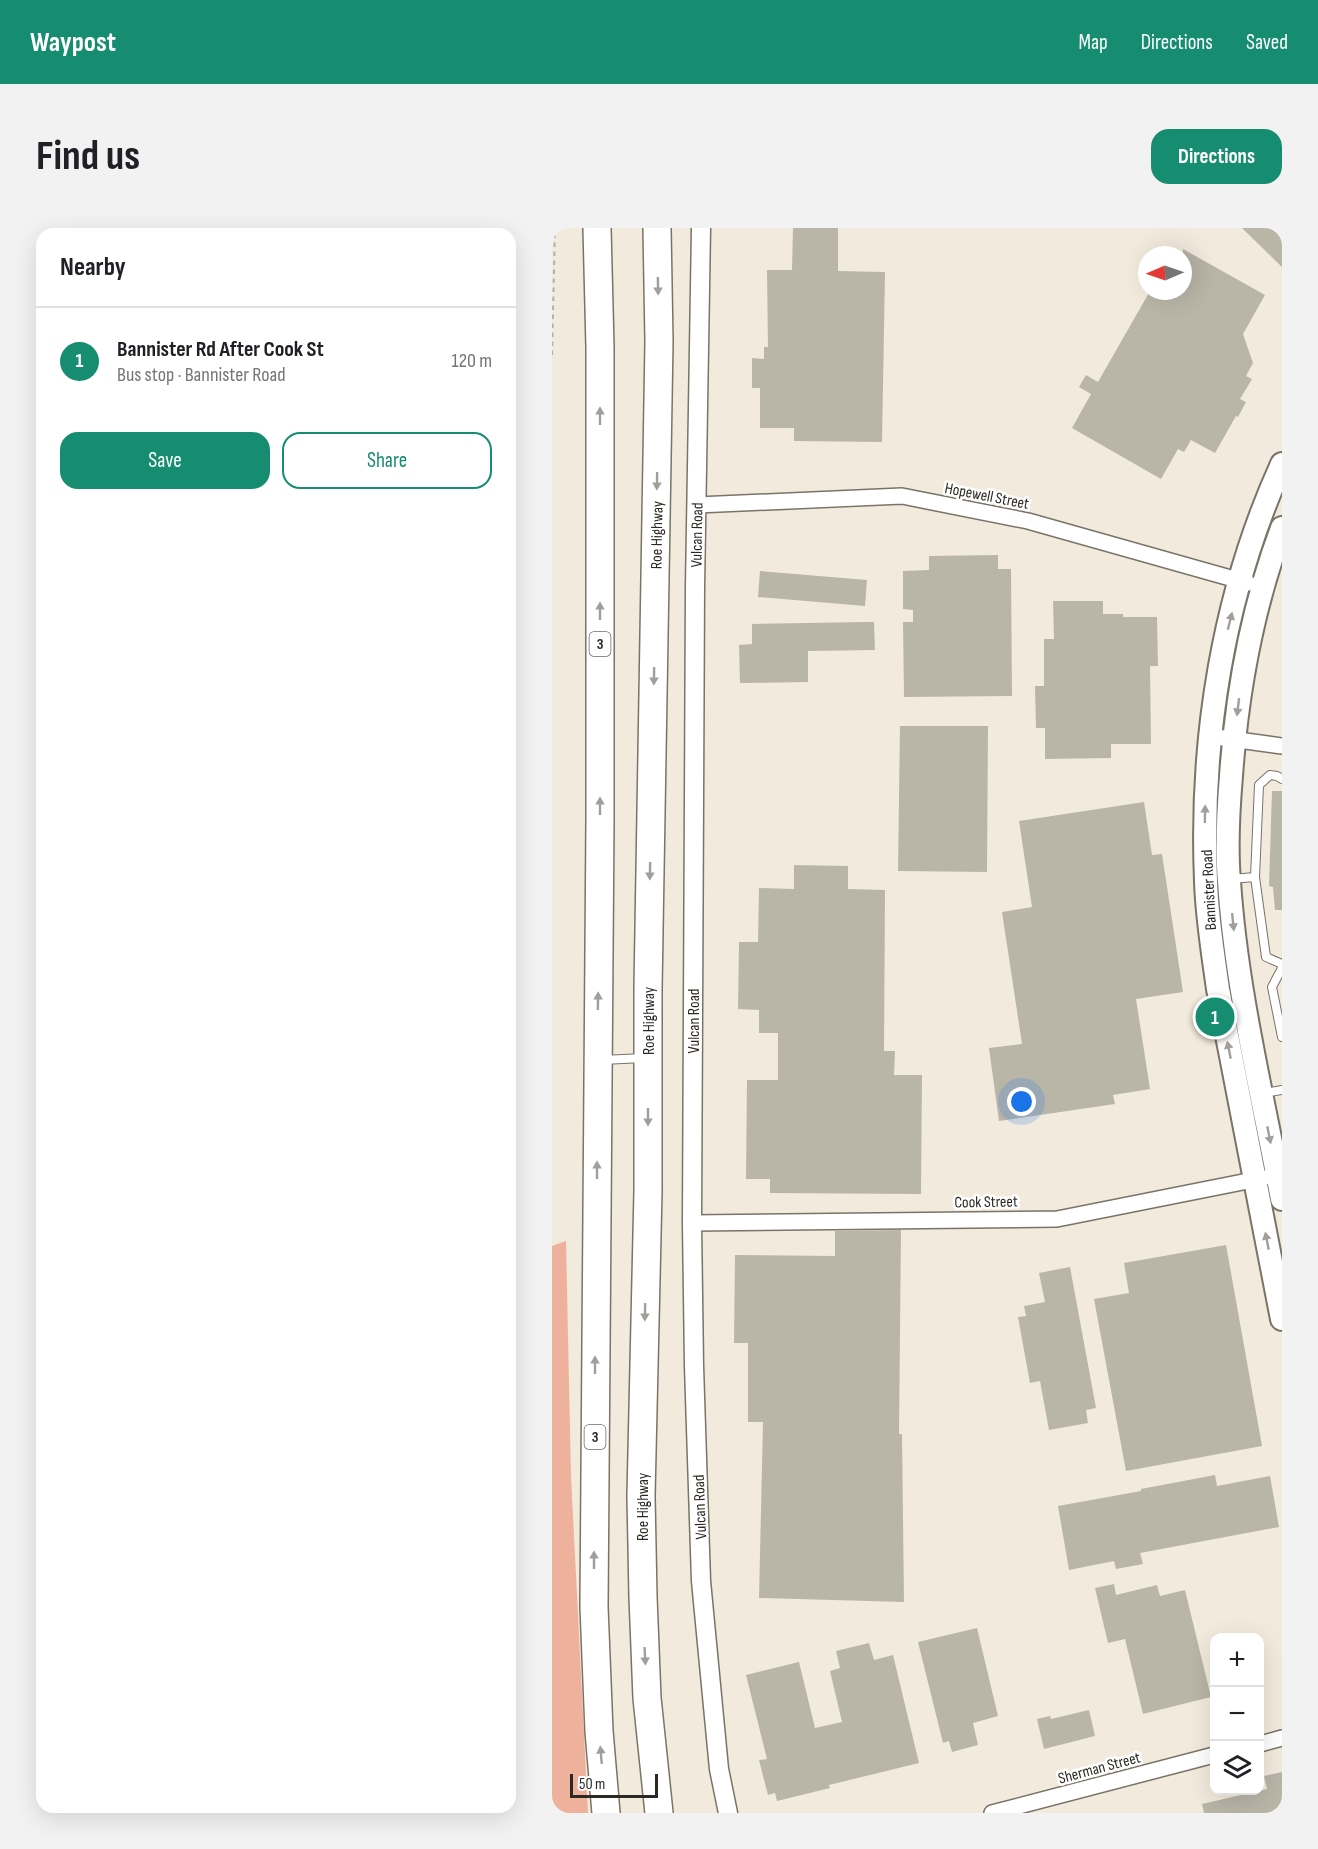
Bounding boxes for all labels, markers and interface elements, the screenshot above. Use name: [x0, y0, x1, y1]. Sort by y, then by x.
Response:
text: Waypost: [30, 26, 116, 59]
text: Map: [1078, 30, 1108, 55]
text: Directions: [1141, 30, 1213, 55]
text: Saved: [1246, 30, 1288, 55]
button: Directions: [1151, 129, 1282, 184]
text: Find us: [36, 131, 140, 182]
north arrow: [1138, 246, 1192, 300]
text: Nearby: [60, 252, 126, 283]
one-way arrow: [653, 277, 663, 296]
text: Bannister Rd After Cook St: [117, 336, 324, 363]
text: 1: [76, 349, 83, 373]
text: 120 m: [452, 349, 492, 373]
text: Bus stop · Bannister Road: [117, 363, 286, 387]
one-way arrow: [595, 407, 605, 426]
button: Save: [60, 432, 270, 489]
button: Share: [282, 432, 492, 489]
one-way arrow: [652, 472, 662, 491]
street label: Hopewell Street: [943, 479, 1031, 514]
street label: Roe Highway: [647, 501, 668, 569]
street label: Vulcan Road: [687, 502, 708, 568]
one-way arrow: [595, 602, 605, 621]
one-way arrow: [1225, 612, 1235, 631]
road number: 3: [590, 632, 610, 656]
one-way arrow: [649, 667, 658, 686]
one-way arrow: [1233, 697, 1242, 716]
one-way arrow: [595, 797, 605, 816]
one-way arrow: [1200, 805, 1210, 824]
street label: Bannister Road: [1198, 849, 1221, 931]
one-way arrow: [645, 862, 655, 881]
one-way arrow: [1228, 912, 1238, 931]
street label: Roe Highway: [640, 987, 659, 1055]
street label: Vulcan Road: [685, 988, 704, 1054]
one-way arrow: [593, 992, 603, 1011]
pin: 1: [1196, 994, 1234, 1040]
one-way arrow: [1224, 1040, 1233, 1059]
your location: [1007, 1087, 1036, 1116]
one-way arrow: [643, 1107, 653, 1126]
one-way arrow: [1265, 1125, 1274, 1144]
one-way arrow: [592, 1160, 601, 1179]
street label: Cook Street: [954, 1192, 1018, 1213]
one-way arrow: [1262, 1231, 1271, 1250]
one-way arrow: [640, 1302, 650, 1321]
one-way arrow: [590, 1355, 600, 1374]
road number: 3: [584, 1425, 606, 1449]
street label: Roe Highway: [634, 1473, 653, 1541]
street label: Vulcan Road: [690, 1474, 711, 1540]
one-way arrow: [589, 1550, 599, 1569]
map controls: [1210, 1633, 1264, 1795]
button: +: [1210, 1633, 1264, 1687]
one-way arrow: [641, 1646, 650, 1665]
button: −: [1210, 1687, 1264, 1741]
button: layers: [1210, 1741, 1264, 1795]
one-way arrow: [597, 1745, 606, 1764]
street label: Sherman Street: [1056, 1748, 1143, 1789]
scale bar: [570, 1771, 658, 1798]
text: 50 m: [579, 1775, 605, 1794]

